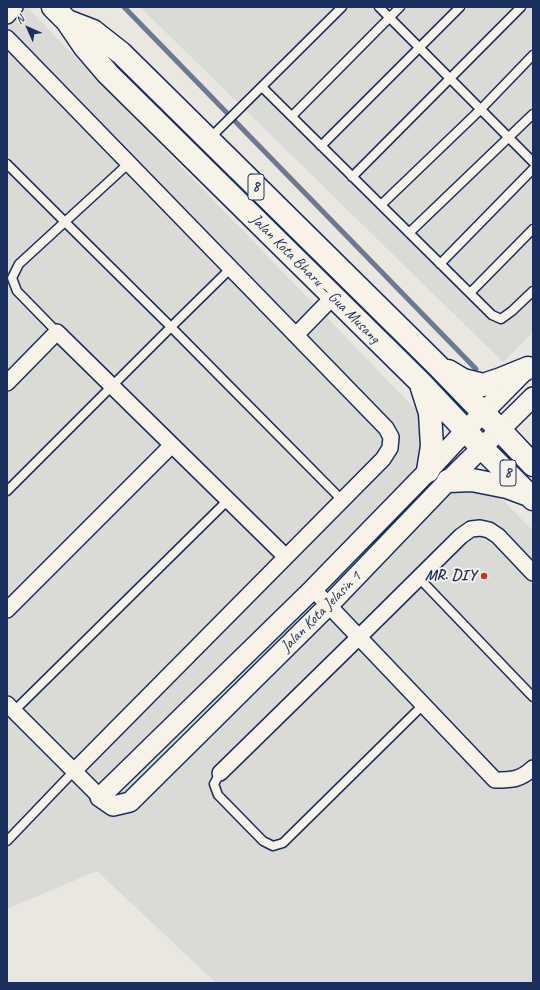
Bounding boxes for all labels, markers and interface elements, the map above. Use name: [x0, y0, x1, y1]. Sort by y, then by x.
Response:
north arrow: [8, 8, 48, 48]
text: N: [12, 12, 27, 27]
road number: 8: [248, 174, 264, 200]
street label: Jalan Kota Bharu – Gua Musang: [246, 210, 384, 348]
road number: 8: [500, 460, 516, 486]
place label: MR. DIY: [425, 566, 476, 586]
street label: Jalan Kota Jelasin 1: [277, 568, 365, 656]
marker: MR. DIY: [479, 571, 489, 581]

